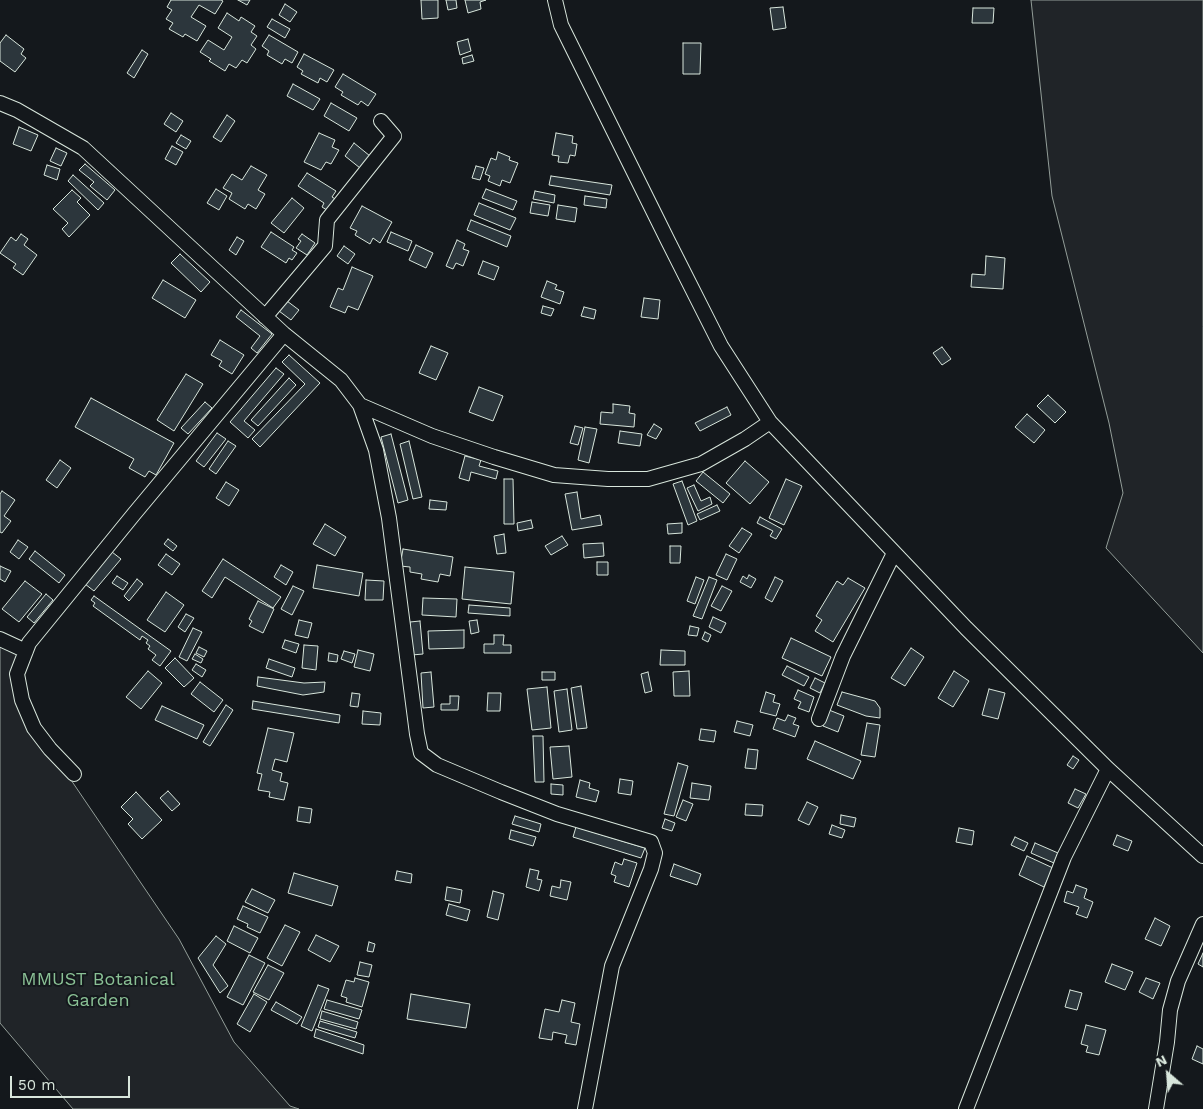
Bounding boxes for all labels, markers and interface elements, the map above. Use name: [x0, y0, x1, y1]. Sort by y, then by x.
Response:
park label: MMUST Botanical Garden: [21, 969, 175, 1012]
north arrow: [1143, 1049, 1193, 1099]
text: N: [1153, 1051, 1169, 1070]
scale bar: [12, 1066, 132, 1098]
text: 50 m: [18, 1076, 55, 1094]

